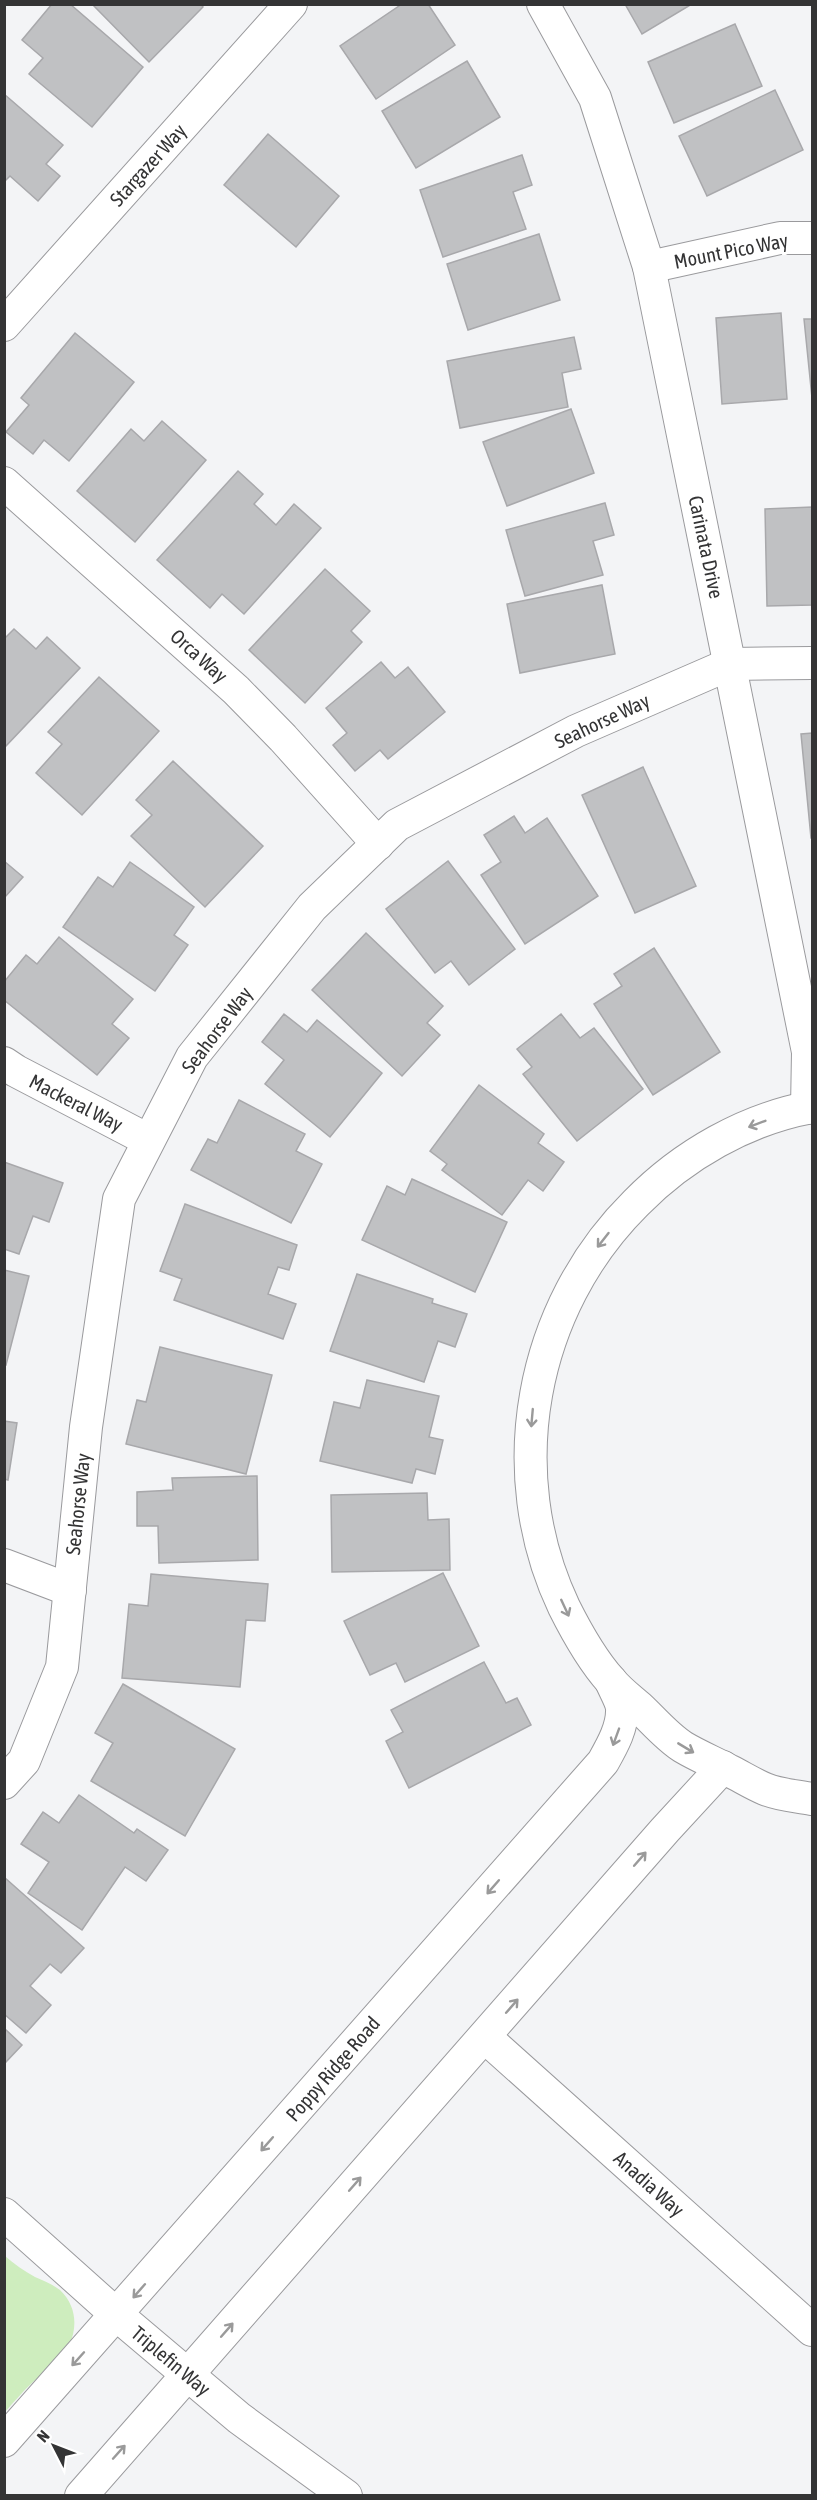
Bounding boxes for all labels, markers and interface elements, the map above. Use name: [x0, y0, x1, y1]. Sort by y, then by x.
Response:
street label: Stargazer Way: [105, 119, 190, 210]
street label: Mount Pico Way: [672, 228, 790, 273]
street label: Carinata Drive: [684, 493, 729, 600]
street label: Orca Way: [166, 624, 232, 687]
street label: Seahorse Way: [551, 689, 653, 753]
street label: Seahorse Way: [177, 982, 257, 1077]
street label: Mackeral Way: [26, 1069, 127, 1136]
one-way arrow: [748, 1119, 766, 1130]
one-way arrow: [597, 1231, 610, 1247]
one-way arrow: [526, 1408, 537, 1428]
street label: Seahorse Way: [61, 1452, 94, 1556]
one-way arrow: [559, 1598, 571, 1616]
one-way arrow: [609, 1727, 620, 1745]
one-way arrow: [677, 1742, 694, 1754]
one-way arrow: [633, 1851, 646, 1867]
one-way arrow: [486, 1879, 500, 1894]
one-way arrow: [505, 1999, 519, 2014]
street label: Poppy Ridge Road: [281, 2012, 384, 2126]
one-way arrow: [260, 2136, 274, 2151]
street label: Anadia Way: [610, 2146, 689, 2221]
one-way arrow: [348, 2177, 362, 2192]
one-way arrow: [132, 2283, 146, 2298]
street label: Triplefin Way: [127, 2321, 215, 2400]
one-way arrow: [219, 2323, 233, 2339]
one-way arrow: [71, 2351, 85, 2366]
north arrow: [24, 2416, 84, 2476]
text: N: [33, 2426, 53, 2445]
one-way arrow: [112, 2445, 126, 2460]

